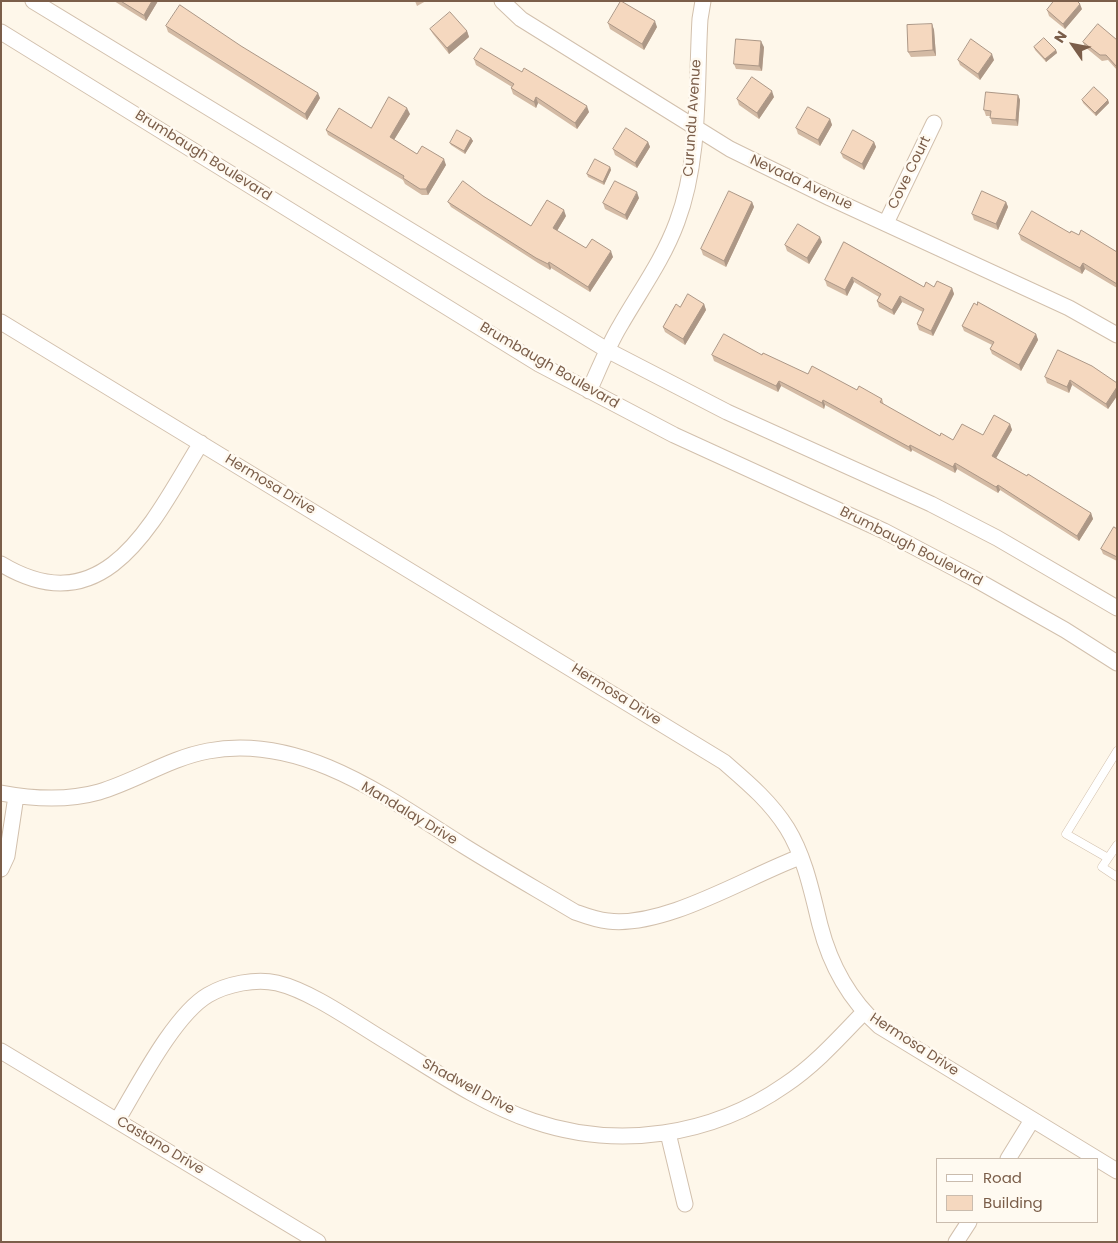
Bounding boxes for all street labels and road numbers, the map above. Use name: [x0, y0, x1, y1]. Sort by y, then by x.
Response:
street label: Curundu Avenue: [681, 59, 705, 177]
street label: Brumbaugh Boulevard: [132, 107, 274, 205]
street label: Cove Court: [885, 134, 935, 212]
street label: Nevada Avenue: [747, 152, 855, 214]
street label: Brumbaugh Boulevard: [476, 319, 622, 413]
street label: Hermosa Drive: [222, 451, 318, 519]
street label: Brumbaugh Boulevard: [837, 504, 985, 590]
street label: Hermosa Drive: [568, 661, 664, 729]
street label: Mandalay Drive: [358, 779, 460, 849]
street label: Hermosa Drive: [866, 1010, 962, 1080]
street label: Shadwell Drive: [419, 1056, 517, 1118]
street label: Castano Drive: [113, 1113, 207, 1179]

